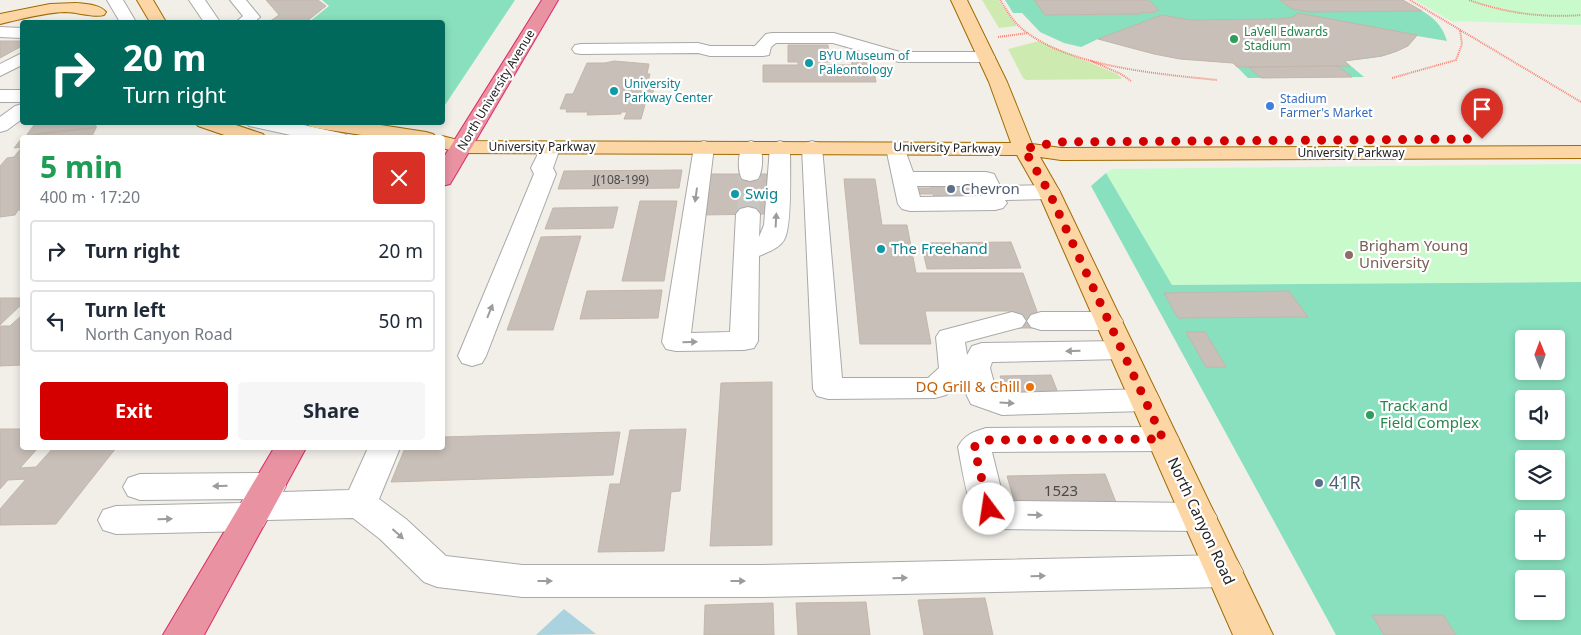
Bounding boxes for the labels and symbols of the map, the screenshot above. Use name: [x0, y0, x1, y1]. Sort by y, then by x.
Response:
place label: LaVell Edwards Stadium: [1244, 23, 1328, 54]
street label: North University Avenue: [453, 26, 538, 153]
marker: LaVell Edwards Stadium: [1228, 33, 1240, 45]
place label: BYU Museum of Paleontology: [819, 47, 910, 78]
marker: BYU Museum of Paleontology: [803, 57, 815, 69]
place label: University Parkway Center: [624, 75, 713, 106]
marker: University Parkway Center: [608, 85, 620, 97]
pin: [1461, 88, 1503, 139]
place label: Stadium Farmer's Market: [1280, 90, 1373, 121]
marker: Stadium Farmer's Market: [1264, 100, 1276, 112]
street label: University Parkway: [488, 138, 596, 155]
street label: University Parkway: [893, 138, 1002, 157]
street label: University Parkway: [1297, 144, 1405, 161]
house number: J(108-199): [592, 171, 649, 188]
place label: Chevron: [961, 178, 1020, 198]
place label: Swig: [745, 183, 778, 203]
marker: Chevron: [945, 183, 957, 195]
one-way arrow: [691, 187, 699, 203]
marker: Swig: [729, 188, 741, 200]
one-way arrow: [773, 212, 781, 228]
place label: Brigham Young University: [1359, 235, 1468, 272]
place label: The Freehand: [891, 238, 988, 258]
marker: The Freehand: [875, 243, 887, 255]
marker: Brigham Young University: [1343, 249, 1355, 261]
one-way arrow: [487, 304, 495, 318]
north arrow: [1515, 330, 1565, 380]
one-way arrow: [682, 337, 698, 345]
one-way arrow: [1065, 347, 1081, 355]
place label: DQ Grill & Chill: [916, 376, 1020, 396]
marker: DQ Grill & Chill: [1024, 381, 1036, 393]
place label: Track and Field Complex: [1380, 395, 1479, 432]
one-way arrow: [1000, 400, 1016, 408]
marker: Track and Field Complex: [1364, 409, 1376, 421]
street label: North Canyon Road: [1164, 454, 1240, 588]
place label: 41R: [1329, 470, 1361, 494]
marker: 41R: [1313, 477, 1325, 489]
house number: 1523: [1044, 480, 1078, 500]
one-way arrow: [212, 482, 228, 490]
position arrow: [962, 482, 1014, 534]
one-way arrow: [1027, 512, 1043, 520]
one-way arrow: [157, 515, 173, 523]
one-way arrow: [391, 528, 403, 540]
one-way arrow: [1030, 571, 1046, 579]
one-way arrow: [893, 574, 909, 582]
one-way arrow: [538, 577, 554, 585]
one-way arrow: [730, 577, 746, 585]

